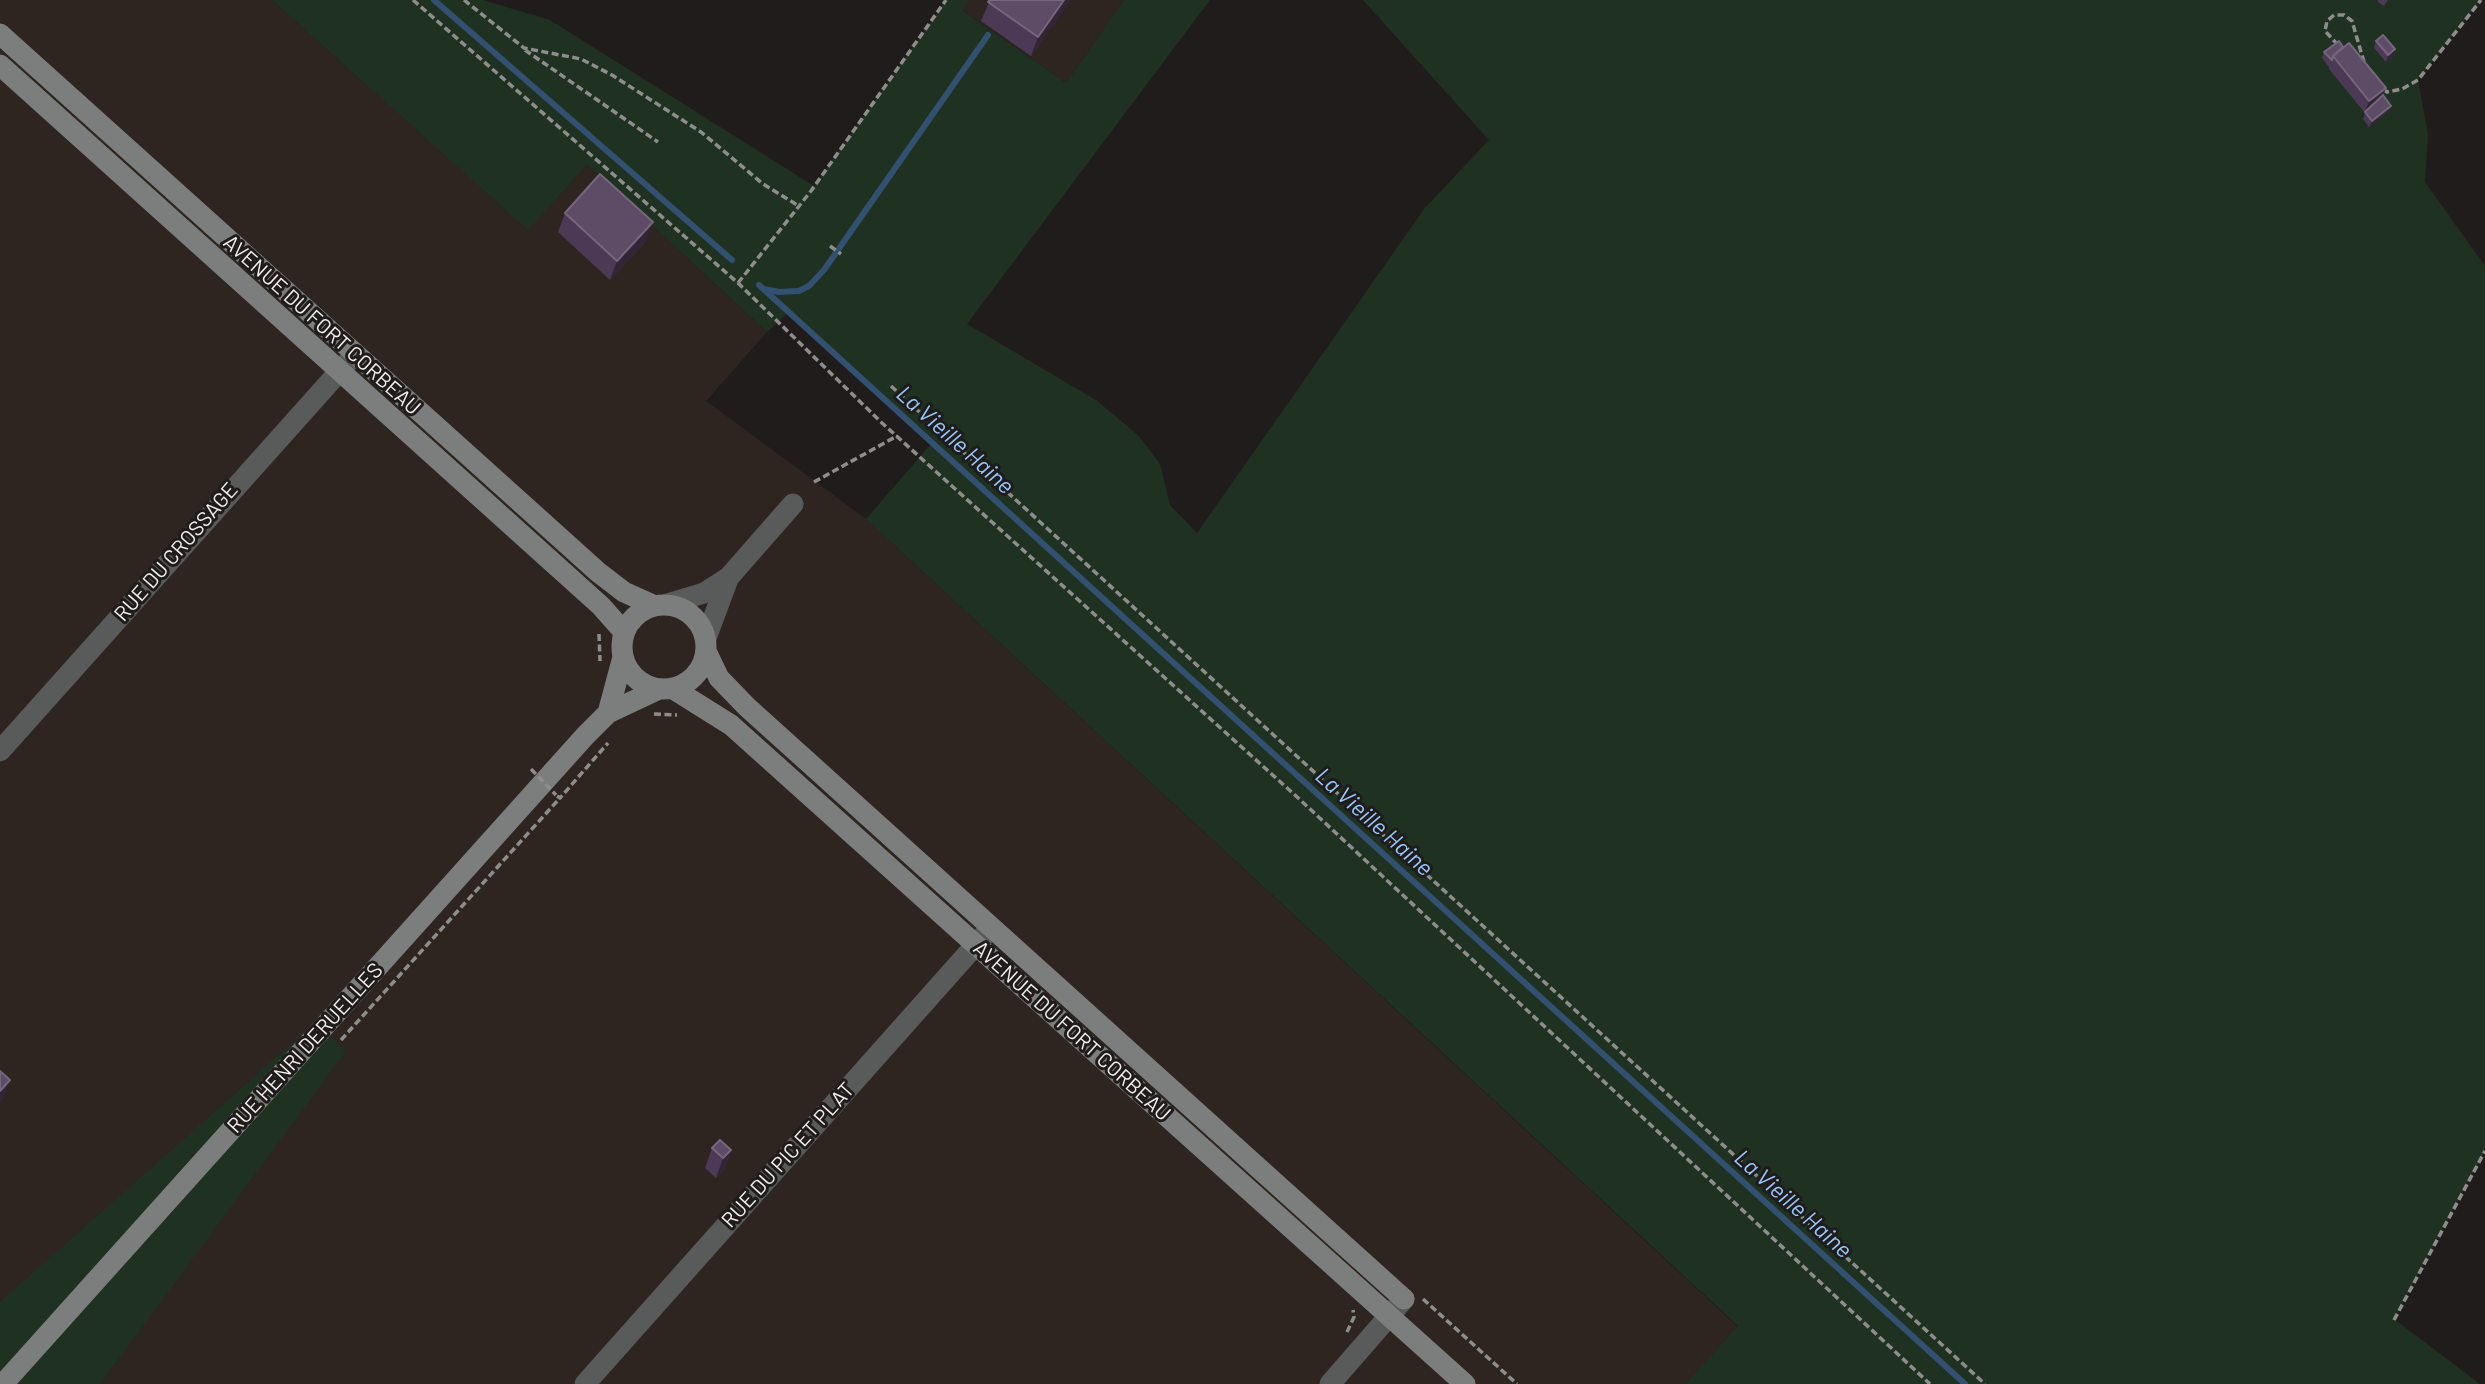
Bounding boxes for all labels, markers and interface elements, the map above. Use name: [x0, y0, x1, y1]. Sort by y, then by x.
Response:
street label: AVENUE DU FORT CORBEAU: [218, 230, 426, 420]
water label: La Vieille Haine: [891, 380, 1019, 500]
street label: RUE DU CROSSAGE: [109, 478, 243, 626]
water label: La Vieille Haine: [1310, 762, 1438, 882]
street label: AVENUE DU FORT CORBEAU: [968, 936, 1176, 1126]
street label: RUE HENRI DERUELLES: [222, 958, 388, 1138]
street label: RUE DU PIC ET PLAT: [716, 1077, 860, 1233]
water label: La Vieille Haine: [1729, 1144, 1857, 1264]

